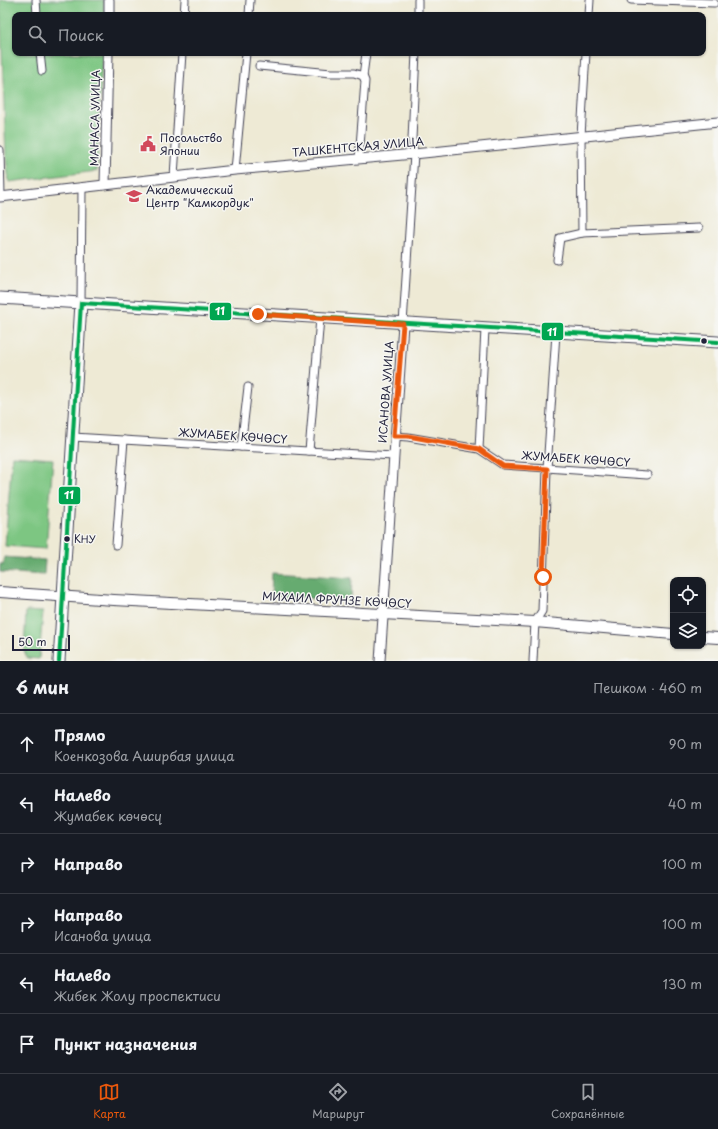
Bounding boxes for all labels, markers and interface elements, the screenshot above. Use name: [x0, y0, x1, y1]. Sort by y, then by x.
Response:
search box: [12, 12, 706, 56]
icon: search: [26, 23, 48, 45]
text: Поиск: [58, 23, 104, 46]
street label: МАНАСА УЛИЦА: [85, 69, 104, 166]
place label: Посольство Японии: [160, 129, 222, 159]
street label: ТАШКЕНТСКАЯ УЛИЦА: [291, 132, 425, 161]
public building icon: Посольство Японии: [139, 135, 157, 153]
place label: Академический Центр "Камкордук": [146, 181, 254, 211]
school or university icon: Академический Центр "Камкордук": [125, 187, 143, 205]
line badge: 11: [209, 302, 232, 321]
text: 11: [215, 302, 225, 319]
route end: [249, 305, 267, 323]
line badge: 11: [541, 322, 564, 341]
text: 11: [547, 323, 557, 340]
unlabelled marker: [699, 336, 709, 346]
street label: ИСАНОВА УЛИЦА: [373, 340, 398, 444]
street label: ЖУМАБЕК КӨЧӨСҮ: [178, 423, 288, 448]
street label: ЖУМАБЕК КӨЧӨСҮ: [521, 446, 631, 471]
line badge: 11: [58, 486, 81, 505]
text: 11: [64, 486, 74, 503]
place label: КНУ: [74, 531, 95, 546]
marker: КНУ: [62, 534, 72, 544]
route start: [534, 568, 552, 586]
map controls: [670, 577, 706, 649]
button: locate: [670, 577, 706, 613]
street label: МИХАИЛ ФРУНЗЕ КӨЧӨСҮ: [262, 587, 412, 612]
button: layers: [670, 613, 706, 649]
scale bar: [12, 633, 70, 652]
text: 50 m: [18, 633, 47, 650]
text: 6 мин: [16, 674, 69, 700]
text: Пешком · 460 m: [593, 678, 702, 697]
text: Прямо: [54, 723, 105, 746]
icon: ahead: [16, 733, 38, 755]
text: 90 m: [669, 734, 702, 753]
text: Коенкозова Аширбая улица: [54, 746, 234, 765]
text: Налево: [54, 783, 111, 806]
icon: left: [16, 793, 38, 815]
text: 40 m: [668, 794, 702, 813]
text: Жумабек көчөсү: [54, 806, 162, 825]
text: Направо: [54, 852, 123, 875]
icon: right: [16, 853, 38, 875]
text: 100 m: [662, 854, 702, 873]
text: Направо: [54, 903, 123, 926]
icon: right: [16, 913, 38, 935]
text: 100 m: [662, 914, 702, 933]
text: Исанова улица: [54, 926, 151, 945]
text: Налево: [54, 963, 111, 986]
icon: left: [16, 973, 38, 995]
text: 130 m: [663, 974, 702, 993]
text: Жибек Жолу проспектиси: [54, 986, 221, 1005]
text: Пункт назначения: [54, 1032, 197, 1055]
icon: arrive: [16, 1033, 38, 1055]
tab: Карта: [93, 1081, 126, 1122]
tab: Маршрут: [312, 1081, 364, 1122]
tab: Сохранённые: [551, 1081, 625, 1122]

